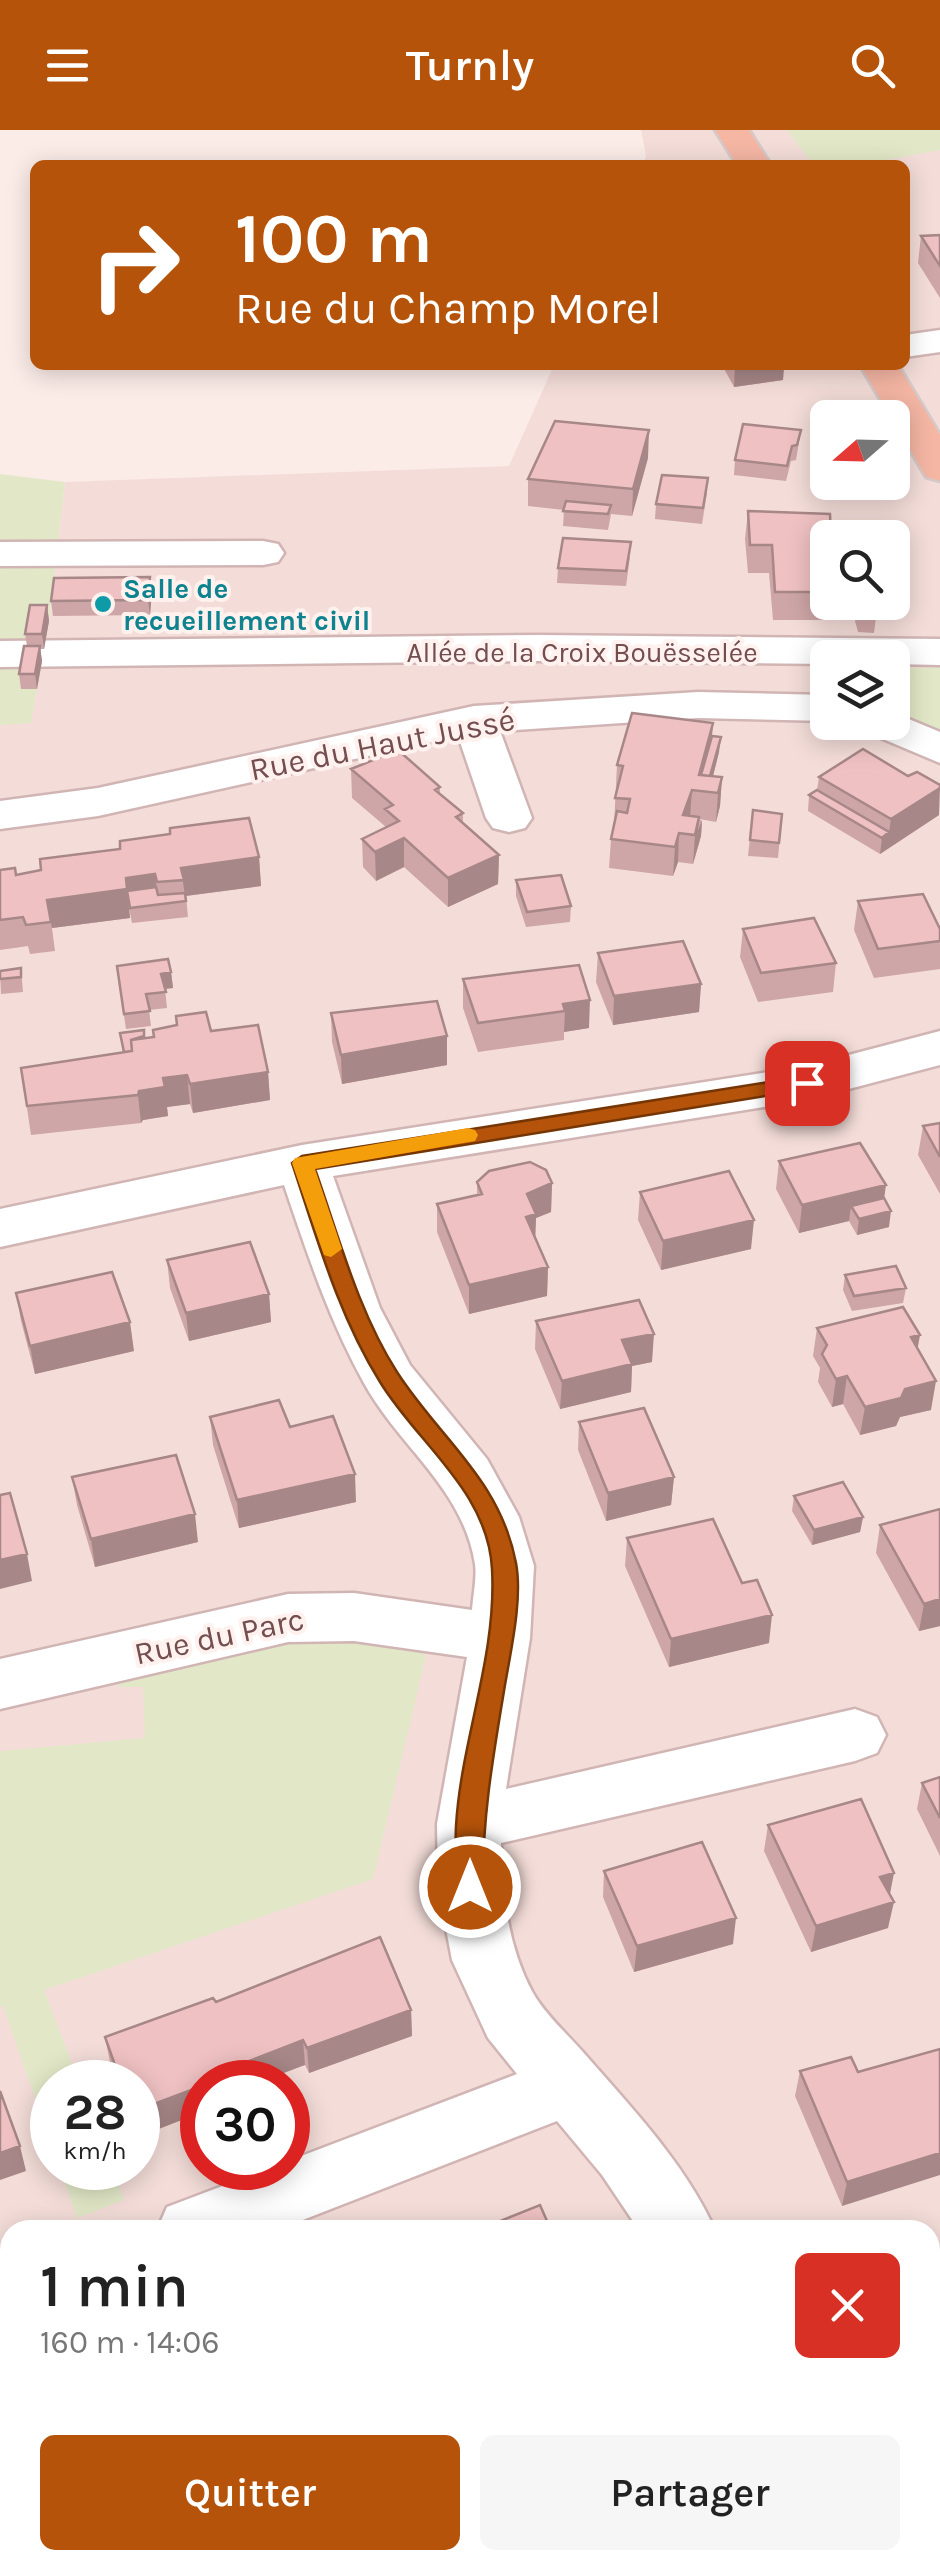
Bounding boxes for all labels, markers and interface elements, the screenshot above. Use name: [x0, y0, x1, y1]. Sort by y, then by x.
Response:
icon: menu: [40, 38, 95, 93]
icon: search: [845, 38, 900, 93]
text: Turnly: [406, 39, 534, 91]
text: 100 m: [235, 198, 433, 280]
icon: right: [70, 200, 200, 330]
text: Rue du Champ Morel: [235, 282, 662, 334]
north arrow: [810, 400, 910, 500]
map controls: [810, 400, 910, 740]
button: search: [810, 520, 910, 620]
place label: Salle de recueillement civil: [123, 572, 370, 637]
marker: Salle de recueillement civil: [92, 593, 114, 615]
street label: Allée de la Croix Bouësselée: [406, 636, 758, 669]
button: layers: [810, 640, 910, 740]
street label: Rue du Haut Jussé: [246, 701, 518, 788]
pin: [765, 1041, 850, 1126]
icon: arrive: [780, 1056, 835, 1111]
street label: Rue du Parc: [131, 1600, 307, 1673]
position arrow: [418, 1835, 522, 1939]
speed limit sign: 30: [180, 2060, 310, 2190]
text: 28: [64, 2083, 126, 2142]
text: km/h: [63, 2136, 127, 2165]
text: 1 min: [40, 2251, 189, 2321]
button: close: [795, 2253, 900, 2358]
text: 160 m · 14:06: [40, 2324, 219, 2361]
button: Quitter: [40, 2435, 460, 2550]
button: Partager: [480, 2435, 900, 2550]

